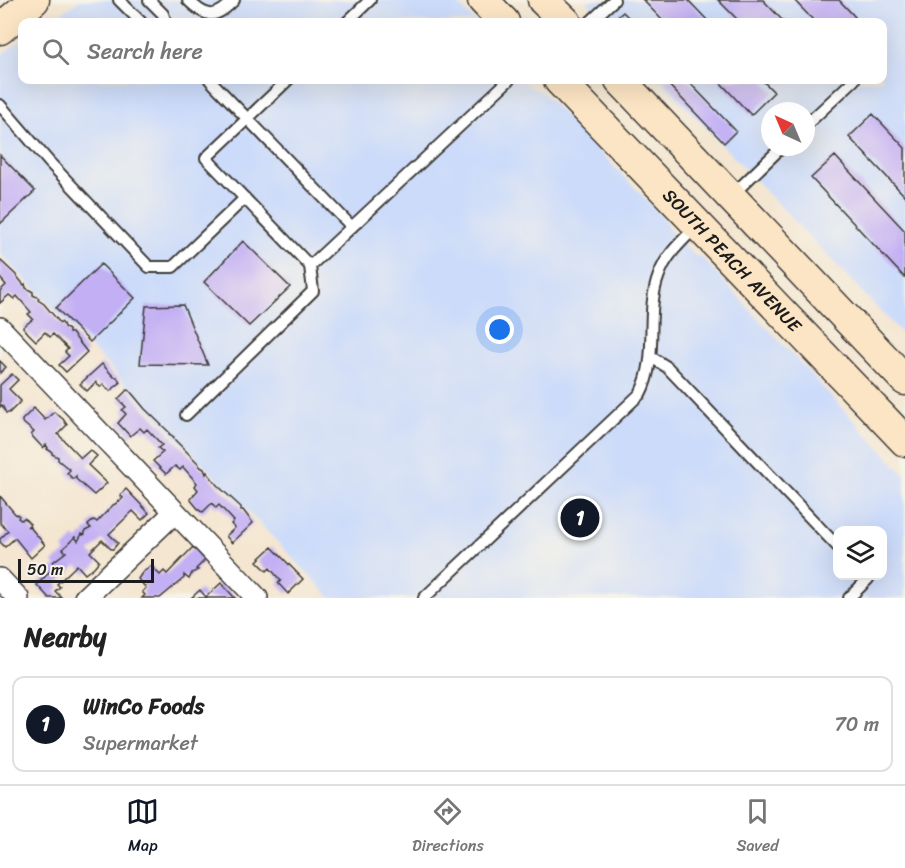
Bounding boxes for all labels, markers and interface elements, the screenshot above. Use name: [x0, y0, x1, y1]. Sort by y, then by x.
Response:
search box: [18, 18, 887, 84]
text: Search here: [87, 32, 203, 71]
icon: search: [39, 35, 72, 68]
north arrow: [761, 102, 815, 156]
street label: SOUTH PEACH AVENUE: [655, 181, 810, 341]
your location: [485, 315, 514, 344]
pin: 1: [560, 496, 600, 540]
map controls: [833, 526, 887, 580]
button: layers: [833, 526, 887, 580]
text: 50 m: [27, 555, 63, 584]
scale bar: [18, 556, 154, 584]
text: Nearby: [24, 614, 106, 660]
text: WinCo Foods: [83, 687, 204, 726]
text: 1: [41, 707, 50, 742]
text: 70 m: [834, 707, 879, 742]
text: Supermarket: [83, 726, 198, 761]
tab: Map: [126, 795, 159, 860]
tab: Directions: [412, 795, 484, 860]
tab: Saved: [736, 795, 779, 860]

